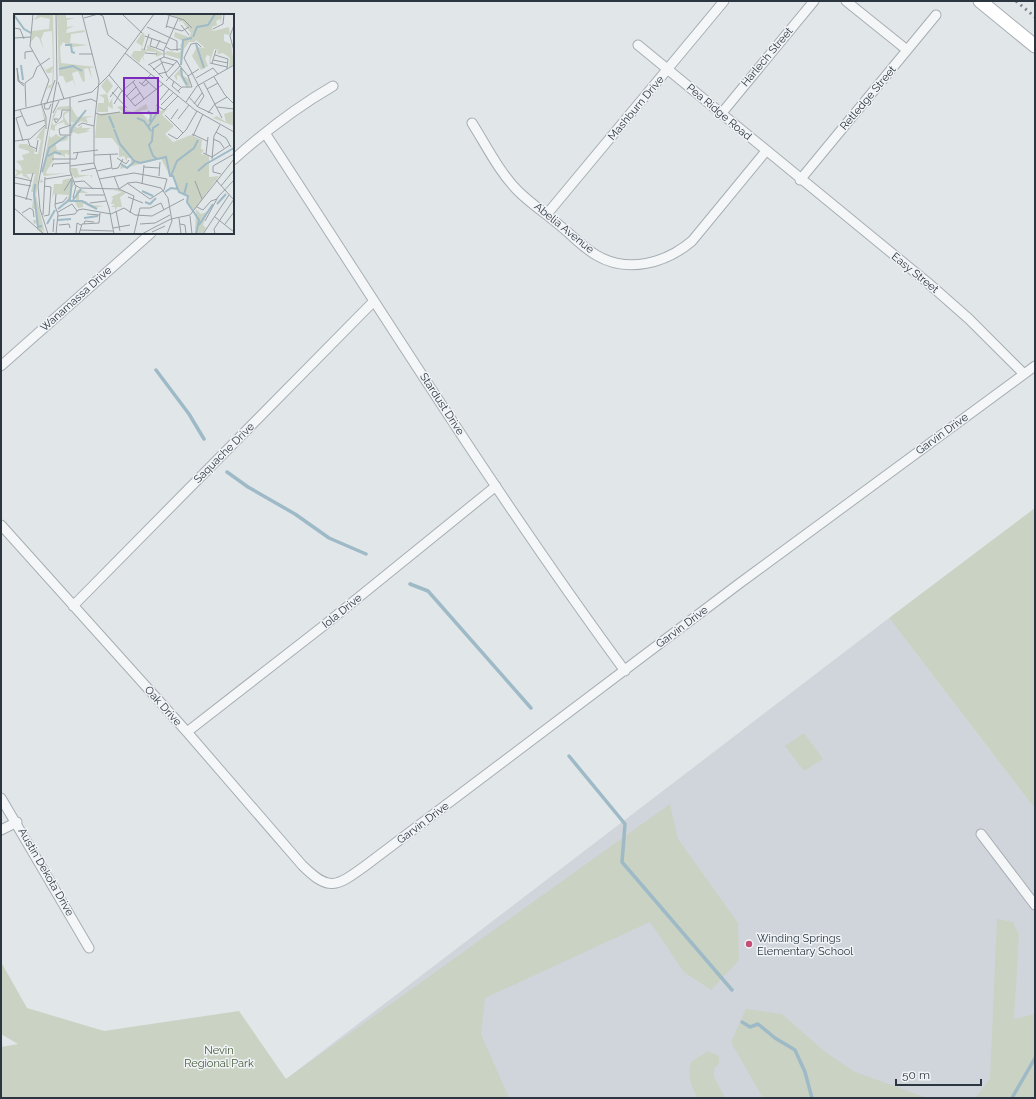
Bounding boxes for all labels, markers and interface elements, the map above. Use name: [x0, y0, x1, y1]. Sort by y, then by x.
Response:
inset map: [14, 14, 234, 234]
street label: Harlech Street: [739, 25, 796, 89]
street label: Retledge Street: [837, 63, 899, 133]
street label: Mashburn Drive: [605, 73, 667, 143]
street label: Pea Ridge Road: [684, 81, 754, 143]
street label: Abelia Avenue: [531, 200, 597, 256]
street label: Easy Street: [889, 250, 941, 296]
street label: Wanamassa Drive: [38, 263, 115, 334]
street label: Stardust Drive: [417, 371, 467, 438]
street label: Garvin Drive: [913, 410, 971, 457]
street label: Saquache Drive: [191, 420, 257, 486]
street label: Iola Drive: [320, 591, 365, 631]
street label: Garvin Drive: [654, 603, 711, 651]
street label: Oak Drive: [142, 683, 185, 729]
street label: Garvin Drive: [395, 799, 452, 847]
street label: Austin Dekota Drive: [15, 826, 77, 919]
place label: Winding Springs Elementary School: [757, 932, 853, 958]
marker: Winding Springs Elementary School: [744, 939, 754, 949]
park label: Nevin Regional Park: [184, 1044, 254, 1070]
scale bar: [896, 1061, 981, 1087]
text: 50 m: [902, 1068, 930, 1082]

